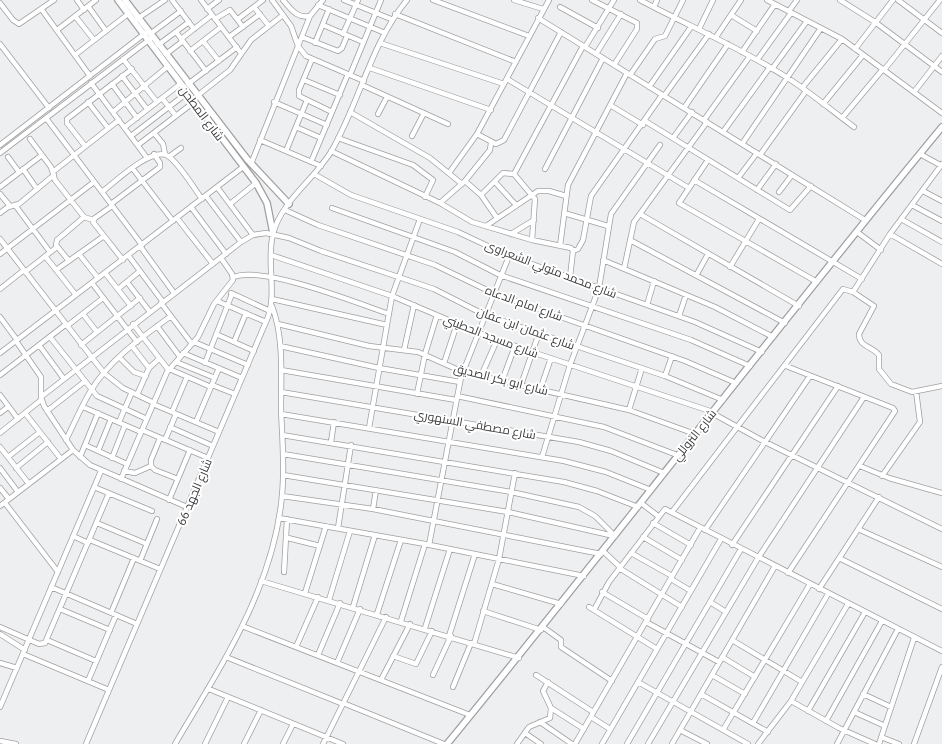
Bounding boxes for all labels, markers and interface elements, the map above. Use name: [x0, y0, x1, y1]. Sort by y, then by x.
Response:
street label: شارع المطحن: [176, 82, 228, 144]
street label: شارع محمد متولي الشعراوى: [482, 237, 619, 304]
street label: شارع امام الدعاه: [483, 282, 565, 325]
street label: شارع عثمان ابن عفان: [475, 303, 577, 354]
street label: شارع مسجد الحطيني: [440, 311, 541, 364]
street label: شارع ابو بكر الصديق: [452, 360, 550, 399]
street label: شارع مصطفي السنهوري: [412, 406, 537, 445]
street label: شارع التروللي: [669, 406, 722, 466]
street label: شارع الجهد 66: [173, 456, 216, 528]

